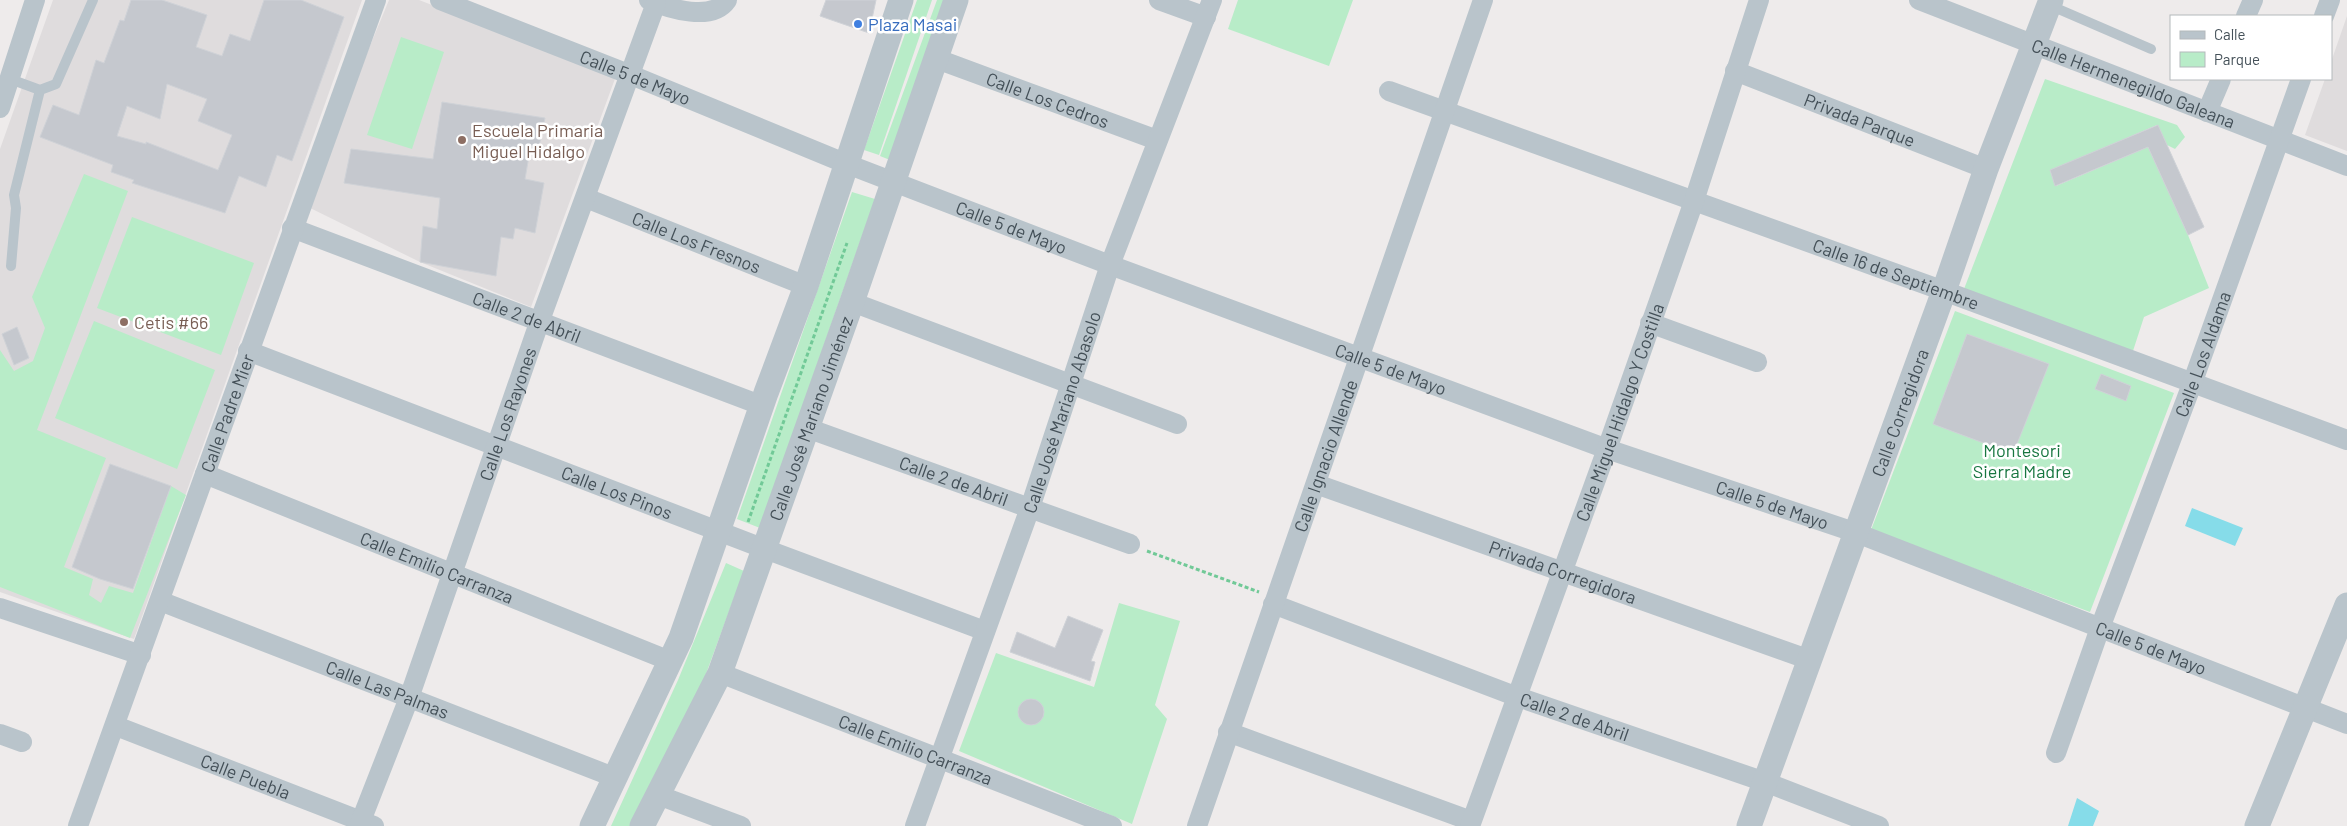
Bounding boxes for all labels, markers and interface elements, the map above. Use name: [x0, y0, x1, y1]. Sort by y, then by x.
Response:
place label: Plaza Masai: [868, 13, 957, 35]
legend: [2170, 15, 2332, 80]
marker: Plaza Masai: [852, 18, 864, 30]
street label: Calle Hermenegildo Galeana: [2028, 35, 2238, 133]
street label: Calle 5 de Mayo: [577, 45, 694, 109]
text: Parque: [2214, 50, 2260, 68]
street label: Calle Los Cedros: [983, 67, 1112, 132]
street label: Privada Parque: [1801, 88, 1918, 151]
place label: Escuela Primaria Miguel Hidalgo: [472, 119, 603, 162]
marker: Escuela Primaria Miguel Hidalgo: [456, 134, 468, 146]
street label: Calle 5 de Mayo: [953, 196, 1070, 258]
street label: Calle Los Fresnos: [629, 207, 764, 278]
street label: Calle 16 de Septiembre: [1810, 234, 1982, 314]
street label: Calle 2 de Abril: [470, 286, 584, 347]
street label: Calle Los Aldama: [2170, 288, 2235, 420]
street label: Calle Miguel Hidalgo Y Costilla: [1571, 300, 1668, 524]
street label: Calle José Mariano Abasolo: [1018, 308, 1105, 516]
place label: Cetis #66: [134, 311, 208, 333]
street label: Calle José Mariano Jiménez: [764, 313, 857, 524]
marker: Cetis #66: [118, 316, 130, 328]
street label: Calle 5 de Mayo: [1332, 338, 1450, 400]
street label: Calle Los Rayones: [474, 345, 541, 483]
street label: Calle Corregidora: [1866, 346, 1933, 480]
street label: Calle Padre Mier: [196, 350, 259, 475]
street label: Calle Ignacio Allende: [1289, 376, 1362, 535]
park label: Montesori Sierra Madre: [1973, 439, 2071, 482]
street label: Calle 2 de Abril: [897, 451, 1011, 510]
street label: Calle Los Pinos: [558, 461, 676, 523]
street label: Calle 5 de Mayo: [1713, 475, 1831, 534]
street label: Calle Emilio Carranza: [357, 527, 517, 608]
street label: Privada Corregidora: [1486, 536, 1640, 608]
street label: Calle 5 de Mayo: [2093, 616, 2210, 679]
street label: Calle Las Palmas: [323, 656, 452, 723]
street label: Calle 2 de Abril: [1517, 688, 1632, 745]
street label: Calle Emilio Carranza: [836, 709, 996, 789]
street label: Calle Puebla: [198, 749, 294, 804]

